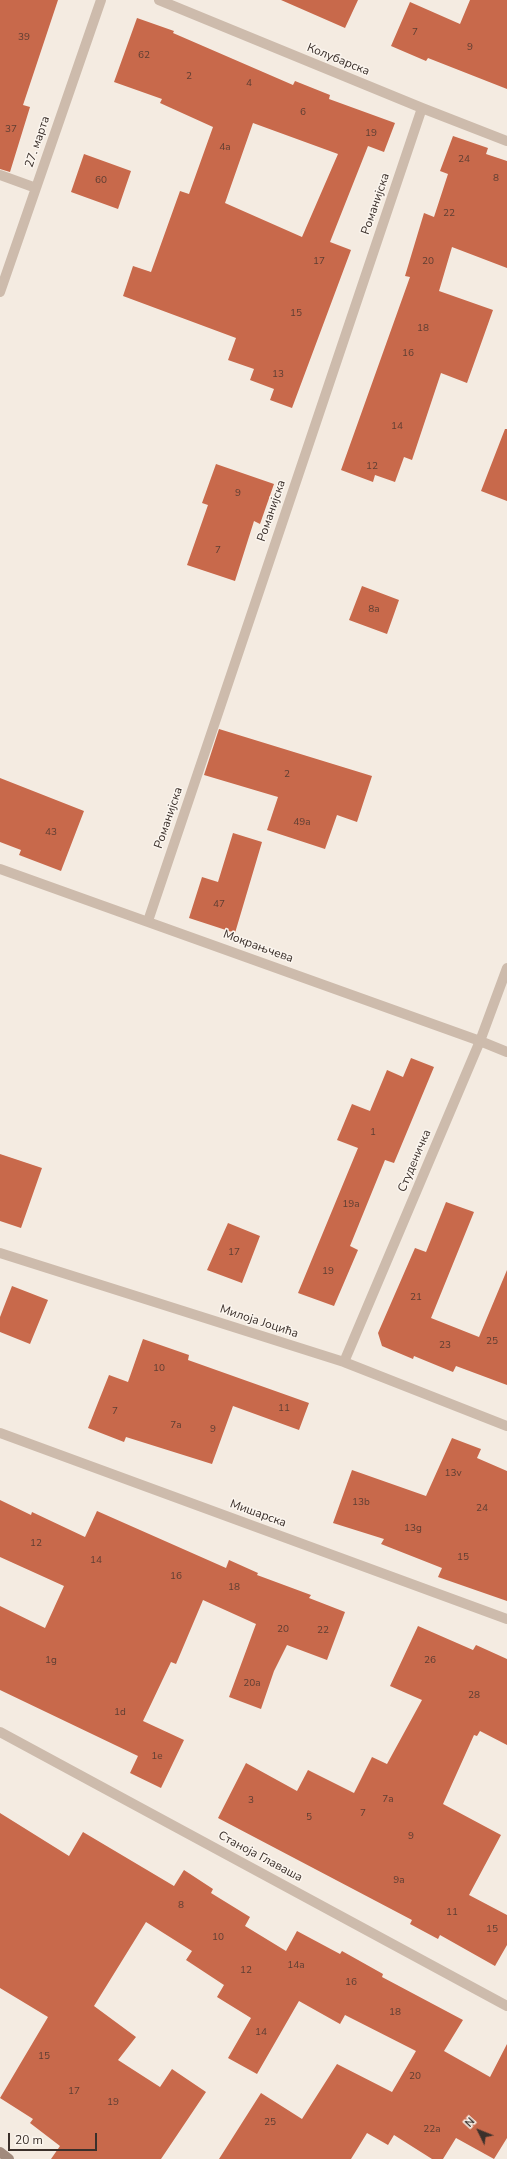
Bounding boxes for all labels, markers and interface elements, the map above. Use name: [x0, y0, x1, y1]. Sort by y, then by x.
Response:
house number: 7: [412, 27, 418, 39]
house number: 39: [18, 32, 30, 44]
street label: Колубарска: [305, 41, 371, 79]
house number: 9: [467, 42, 473, 54]
house number: 62: [138, 50, 150, 62]
house number: 2: [186, 71, 192, 83]
house number: 4: [246, 78, 252, 90]
house number: 6: [300, 107, 306, 119]
street label: 27. марта: [22, 114, 54, 170]
house number: 37: [5, 124, 17, 136]
house number: 19: [365, 128, 377, 140]
house number: 4a: [219, 142, 231, 154]
house number: 24: [458, 154, 470, 166]
street label: Романијска: [359, 171, 393, 237]
house number: 8: [493, 173, 499, 185]
house number: 60: [95, 175, 107, 187]
house number: 22: [443, 208, 455, 220]
house number: 17: [313, 256, 325, 268]
house number: 20: [422, 256, 434, 268]
house number: 15: [290, 308, 302, 320]
house number: 18: [417, 323, 429, 335]
house number: 16: [402, 348, 414, 360]
house number: 13: [272, 369, 284, 381]
house number: 14: [391, 421, 403, 433]
house number: 12: [366, 461, 378, 473]
street label: Романијска: [255, 478, 289, 544]
house number: 9: [235, 488, 241, 500]
house number: 7: [215, 545, 221, 557]
house number: 8a: [368, 604, 380, 616]
house number: 2: [284, 769, 290, 781]
street label: Романијска: [152, 785, 186, 851]
house number: 49a: [293, 817, 311, 829]
house number: 43: [45, 827, 57, 839]
house number: 47: [213, 899, 225, 911]
street label: Мокрањчева: [221, 928, 295, 966]
house number: 1: [370, 1127, 376, 1139]
street label: Студеничка: [395, 1128, 435, 1194]
house number: 19a: [342, 1199, 360, 1211]
house number: 17: [228, 1247, 240, 1259]
house number: 19: [322, 1266, 334, 1278]
house number: 21: [410, 1292, 422, 1304]
street label: Милоја Јоцића: [218, 1303, 300, 1341]
house number: 25: [486, 1336, 498, 1348]
house number: 23: [439, 1340, 451, 1352]
house number: 10: [153, 1363, 165, 1375]
house number: 11: [278, 1403, 290, 1415]
house number: 7: [112, 1406, 118, 1418]
house number: 7a: [170, 1420, 182, 1432]
house number: 9: [210, 1424, 216, 1436]
house number: 13v: [444, 1468, 462, 1480]
street label: Мишарска: [228, 1497, 288, 1531]
house number: 13b: [352, 1497, 370, 1509]
house number: 24: [476, 1503, 488, 1515]
house number: 13g: [404, 1523, 422, 1535]
house number: 12: [30, 1538, 42, 1550]
house number: 15: [457, 1552, 469, 1564]
house number: 14: [90, 1555, 102, 1567]
house number: 16: [170, 1571, 182, 1583]
house number: 18: [228, 1582, 240, 1594]
house number: 20: [277, 1624, 289, 1636]
house number: 22: [317, 1625, 329, 1637]
house number: 1g: [45, 1655, 57, 1667]
house number: 26: [424, 1655, 436, 1667]
house number: 20a: [243, 1678, 261, 1690]
house number: 28: [468, 1690, 480, 1702]
house number: 1d: [114, 1707, 126, 1719]
house number: 1e: [151, 1751, 163, 1763]
house number: 7a: [382, 1794, 394, 1806]
house number: 3: [248, 1795, 254, 1807]
house number: 7: [360, 1808, 366, 1820]
house number: 5: [306, 1812, 312, 1824]
street label: Станоја Главаша: [215, 1829, 305, 1885]
house number: 9: [408, 1831, 414, 1843]
house number: 9a: [393, 1875, 405, 1887]
house number: 8: [178, 1900, 184, 1912]
house number: 11: [446, 1907, 458, 1919]
house number: 15: [486, 1924, 498, 1936]
house number: 10: [212, 1932, 224, 1944]
house number: 14a: [287, 1960, 305, 1972]
house number: 12: [240, 1965, 252, 1977]
house number: 16: [345, 1977, 357, 1989]
house number: 18: [389, 2007, 401, 2019]
house number: 14: [255, 2027, 267, 2039]
house number: 15: [38, 2051, 50, 2063]
house number: 20: [409, 2071, 421, 2083]
house number: 17: [68, 2086, 80, 2098]
house number: 19: [107, 2097, 119, 2109]
north arrow: [459, 2111, 499, 2151]
text: N: [462, 2114, 478, 2131]
house number: 25: [264, 2117, 276, 2129]
house number: 22a: [423, 2124, 441, 2136]
scale bar: [10, 2125, 99, 2151]
text: 20 m: [15, 2132, 43, 2148]

